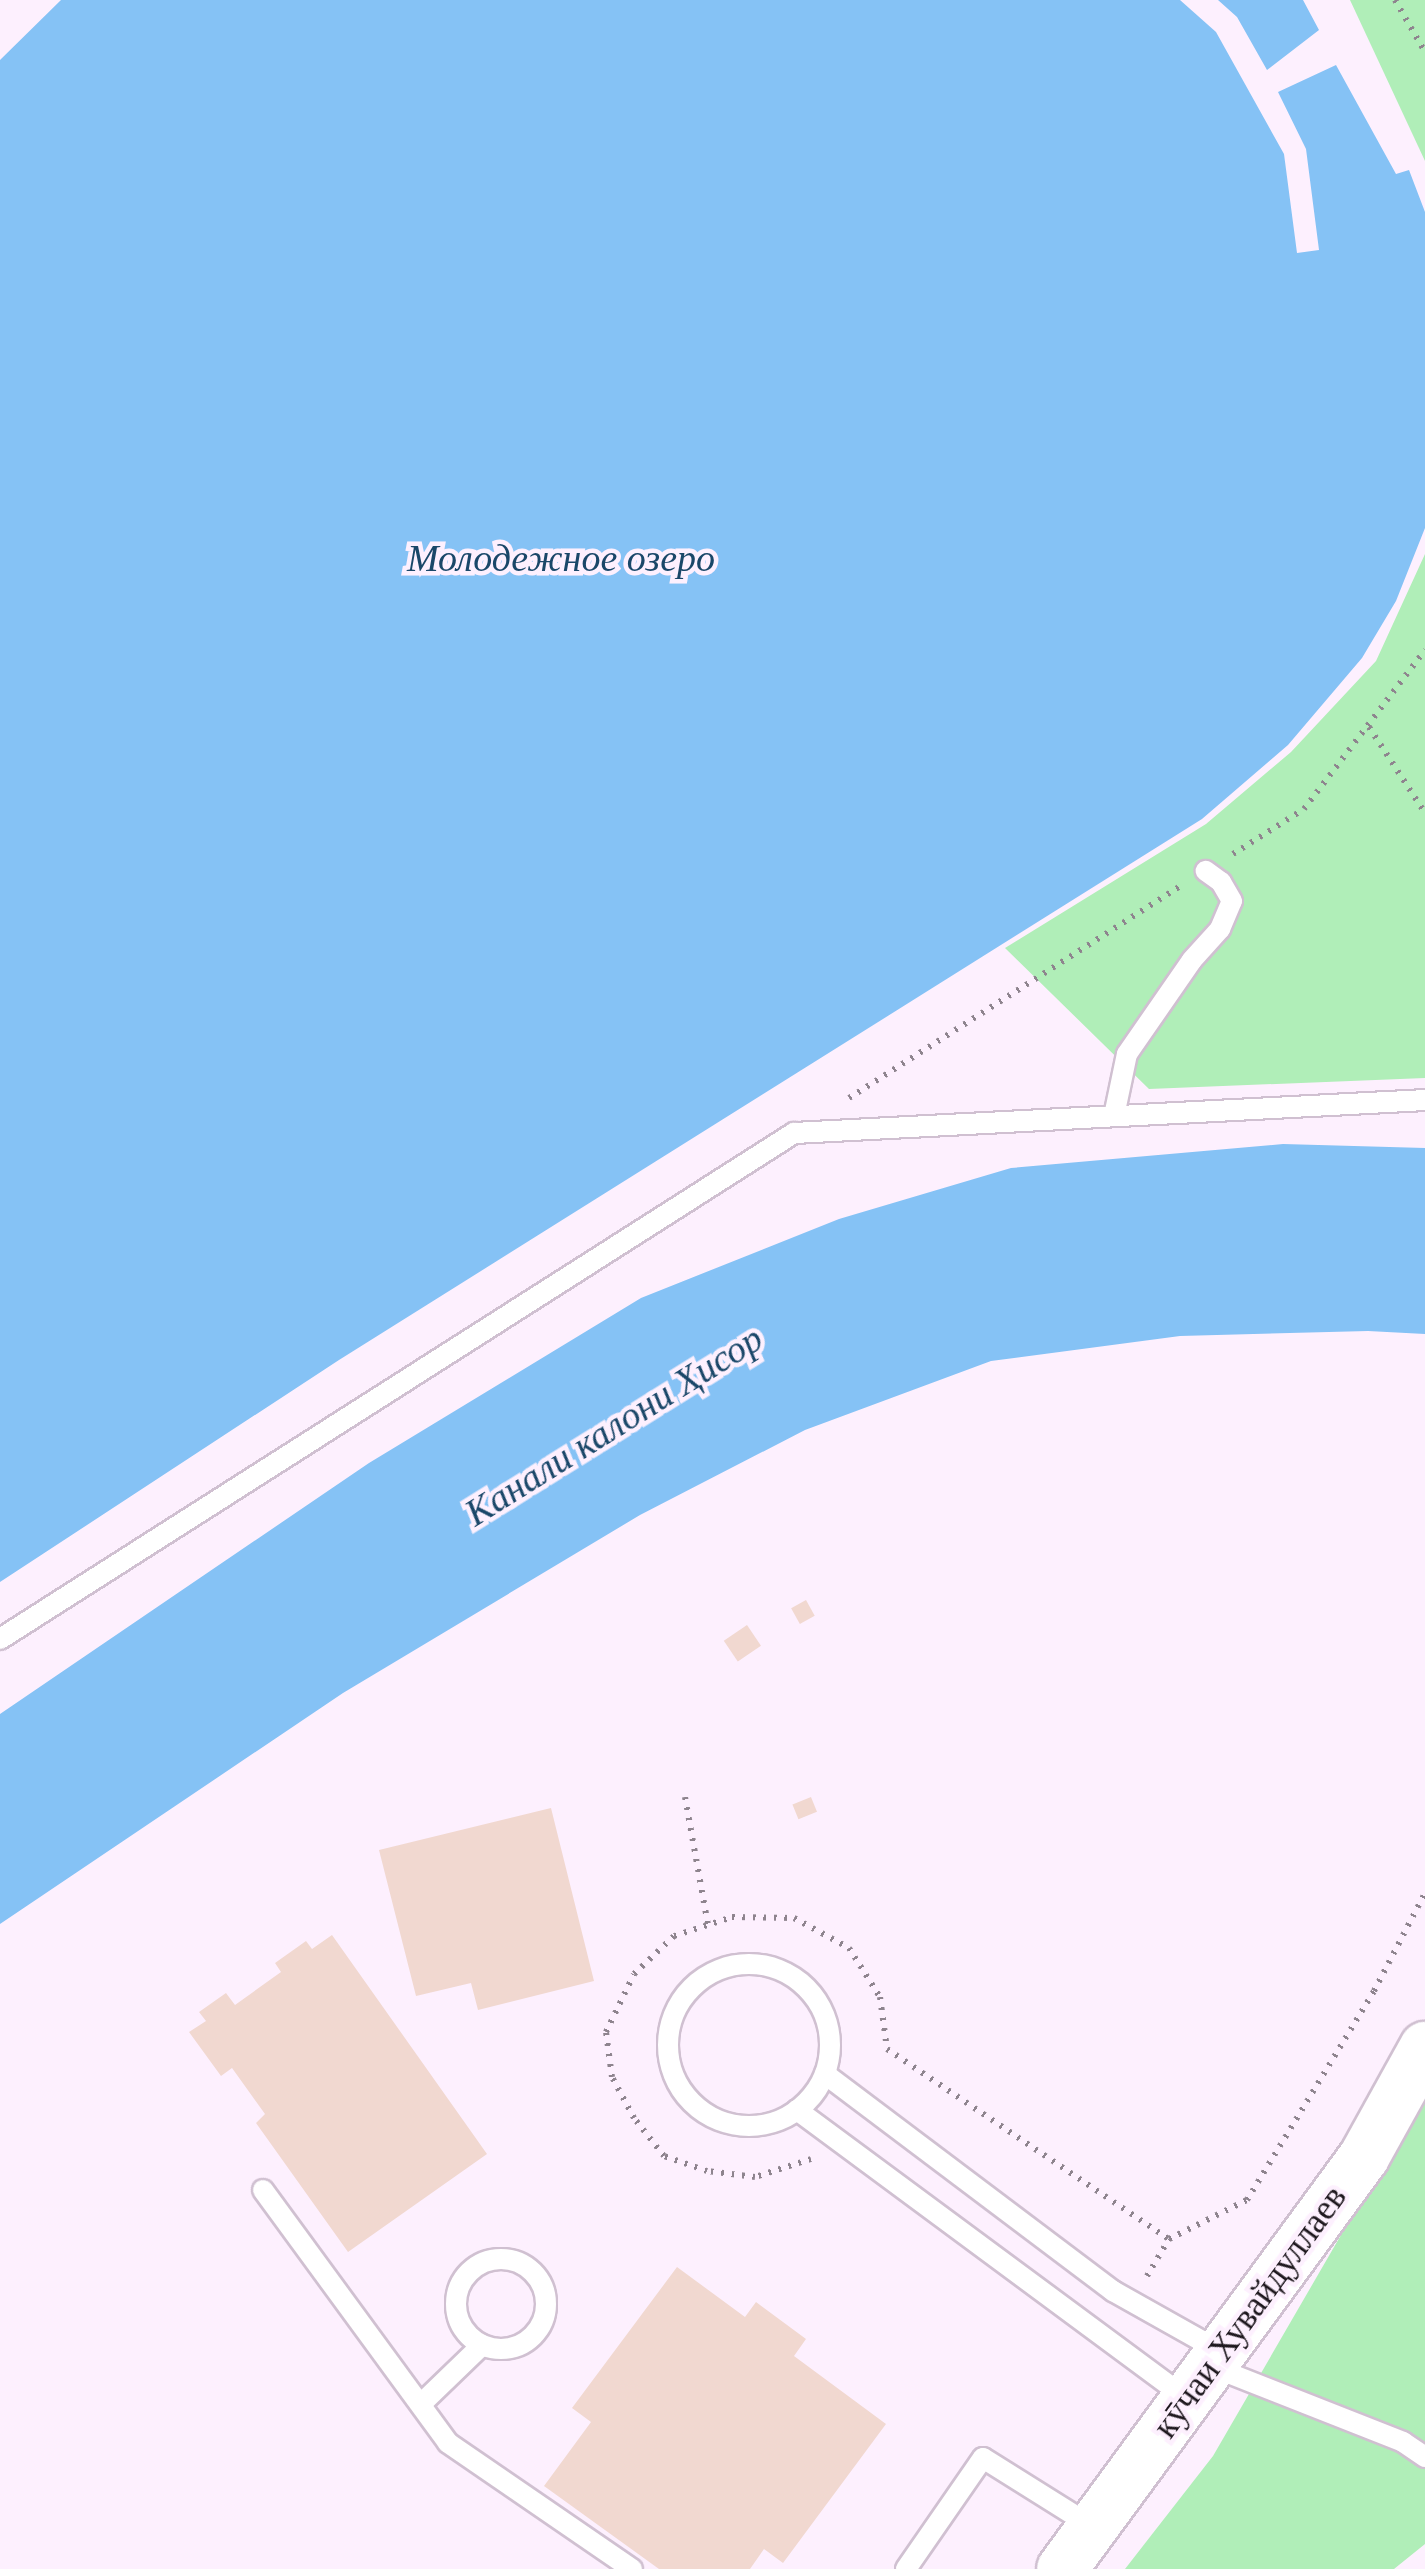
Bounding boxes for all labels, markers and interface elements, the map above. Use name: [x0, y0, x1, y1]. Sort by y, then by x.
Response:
water label: Молодежное озеро: [407, 536, 715, 582]
water label: Канали калони Ҳисор: [457, 1316, 771, 1536]
street label: кӯчаи Хувайдуллаев: [1144, 2178, 1356, 2446]

